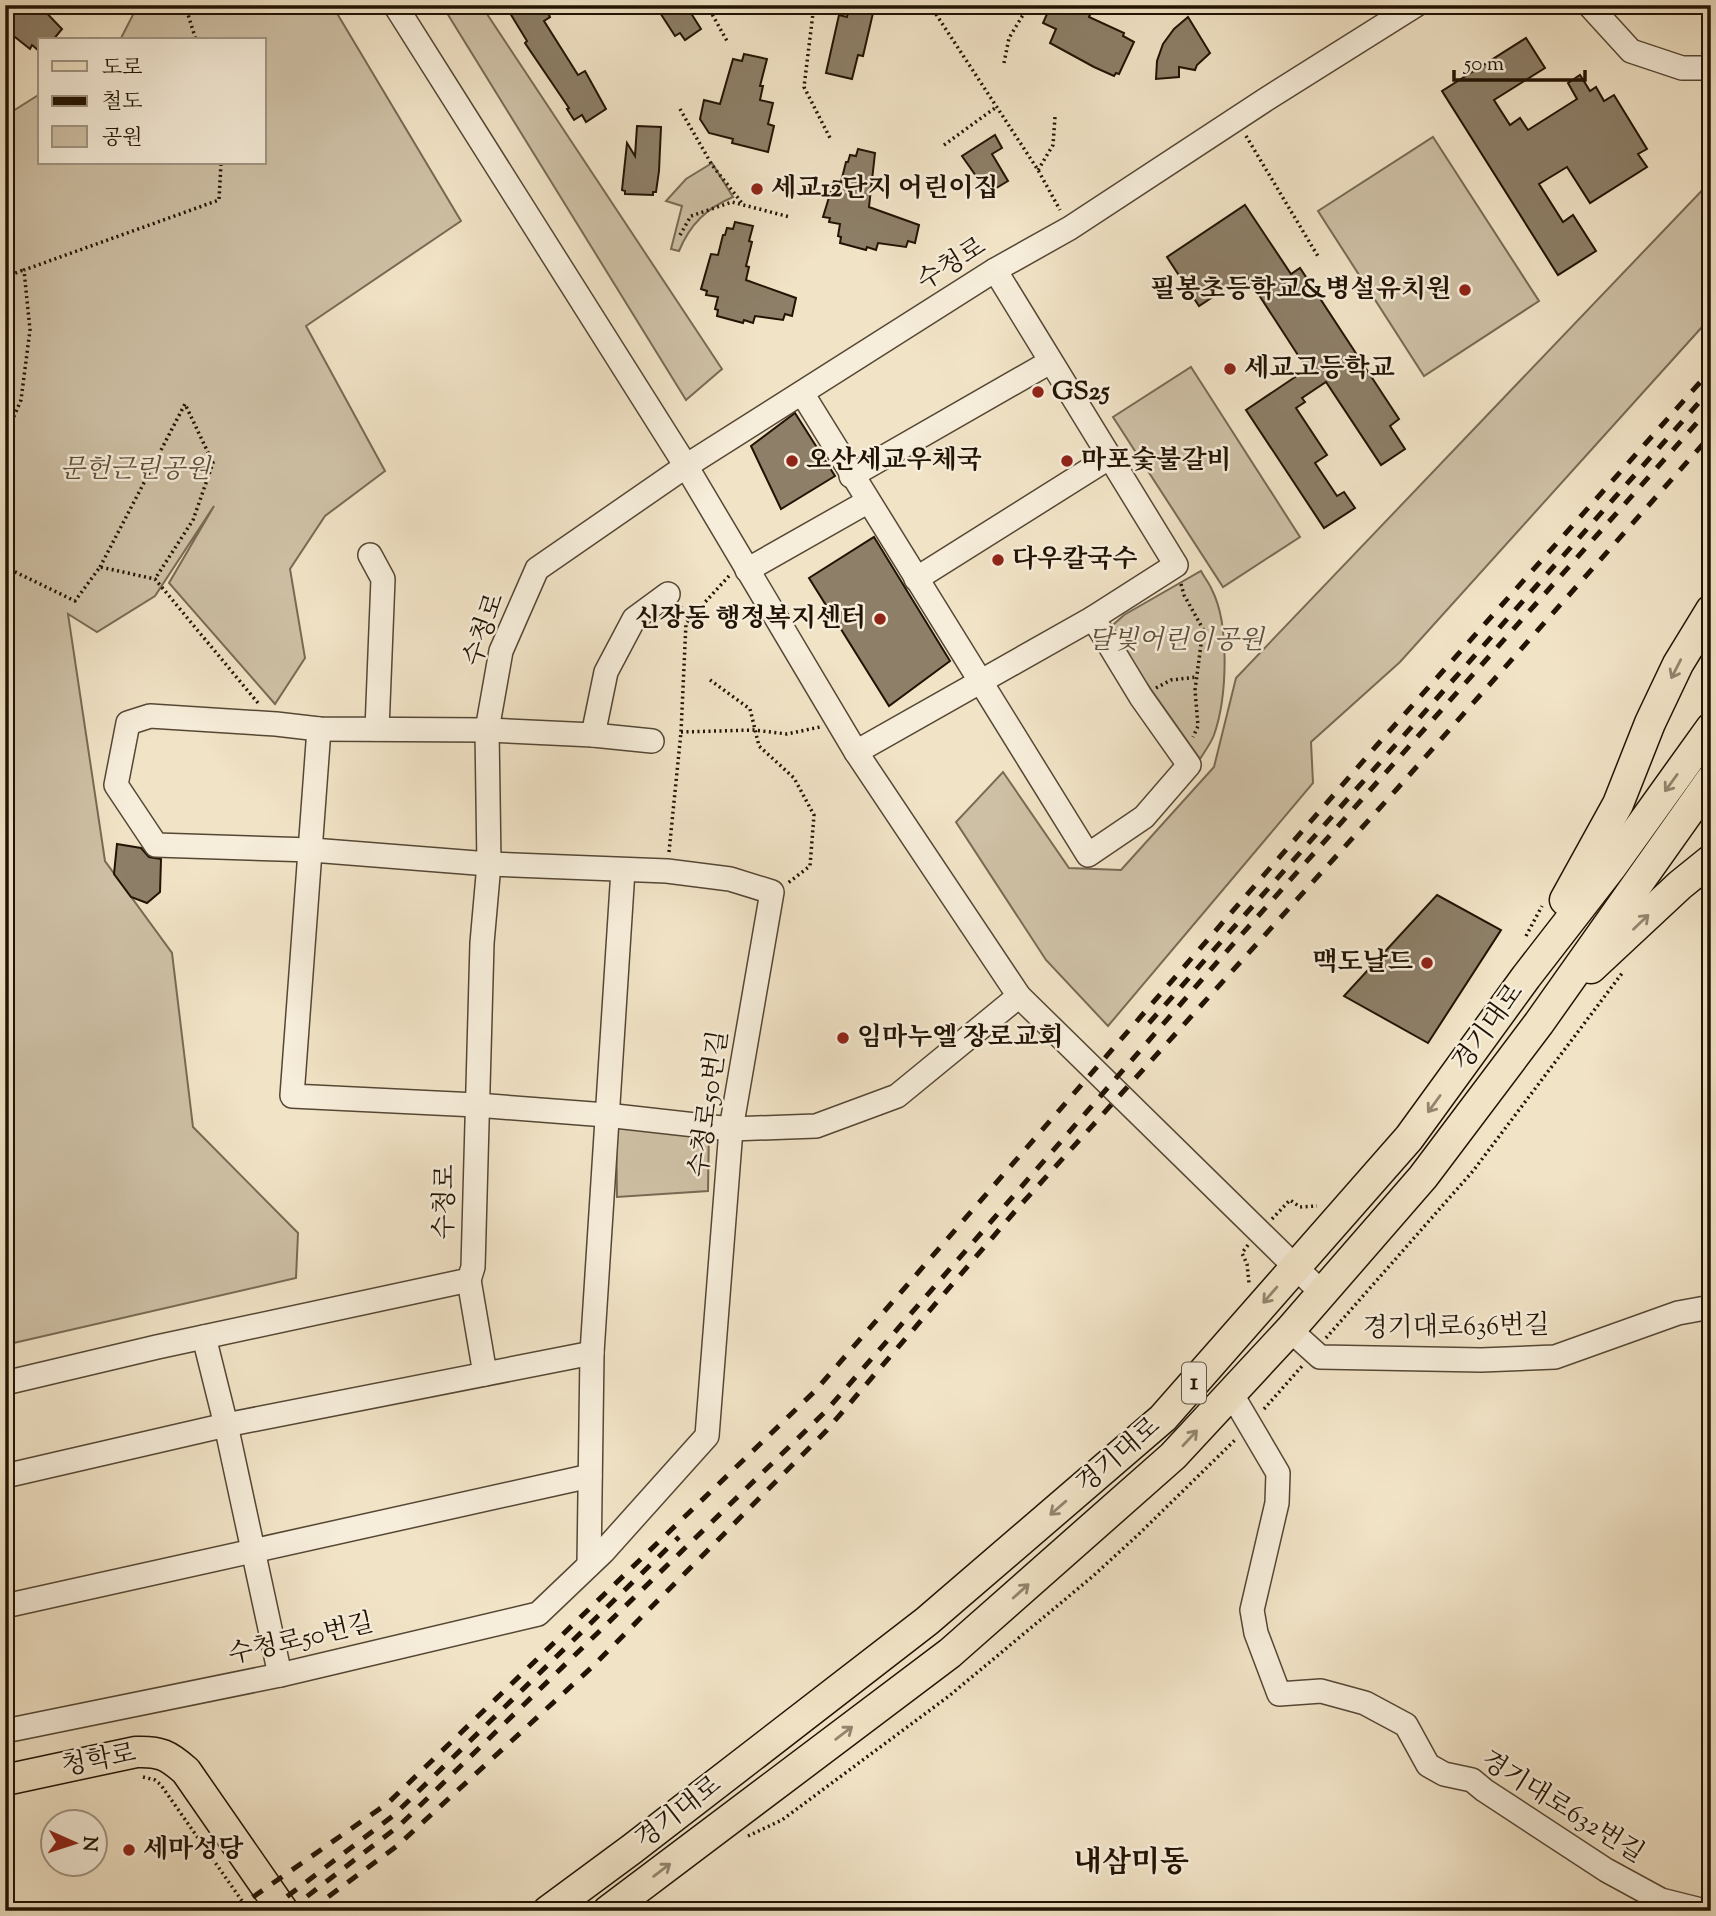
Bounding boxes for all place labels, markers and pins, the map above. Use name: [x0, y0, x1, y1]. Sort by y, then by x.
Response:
place label: 세교12단지 어린이집: [771, 171, 998, 208]
marker: 세교12단지 어린이집: [749, 181, 765, 197]
place label: 필봉초등학교&병설유치원: [1150, 272, 1451, 309]
marker: 필봉초등학교&병설유치원: [1457, 282, 1473, 298]
place label: 세교고등학교: [1244, 351, 1395, 388]
marker: 세교고등학교: [1222, 361, 1238, 377]
place label: GS25: [1052, 374, 1110, 411]
marker: GS25: [1030, 384, 1046, 400]
place label: 오산세교우체국: [806, 443, 982, 480]
place label: 마포숯불갈비: [1081, 443, 1232, 480]
marker: 오산세교우체국: [784, 453, 800, 469]
marker: 마포숯불갈비: [1059, 453, 1075, 469]
place label: 다우칼국수: [1012, 542, 1138, 579]
marker: 다우칼국수: [990, 552, 1006, 568]
place label: 신장동 행정복지센터: [634, 601, 866, 638]
marker: 신장동 행정복지센터: [872, 611, 888, 627]
place label: 맥도날드: [1313, 945, 1413, 982]
marker: 맥도날드: [1419, 955, 1435, 971]
place label: 임마누엘 장로교회: [857, 1020, 1063, 1057]
marker: 임마누엘 장로교회: [835, 1030, 851, 1046]
place label: 세마성당: [143, 1832, 244, 1869]
marker: 세마성당: [121, 1842, 137, 1858]

